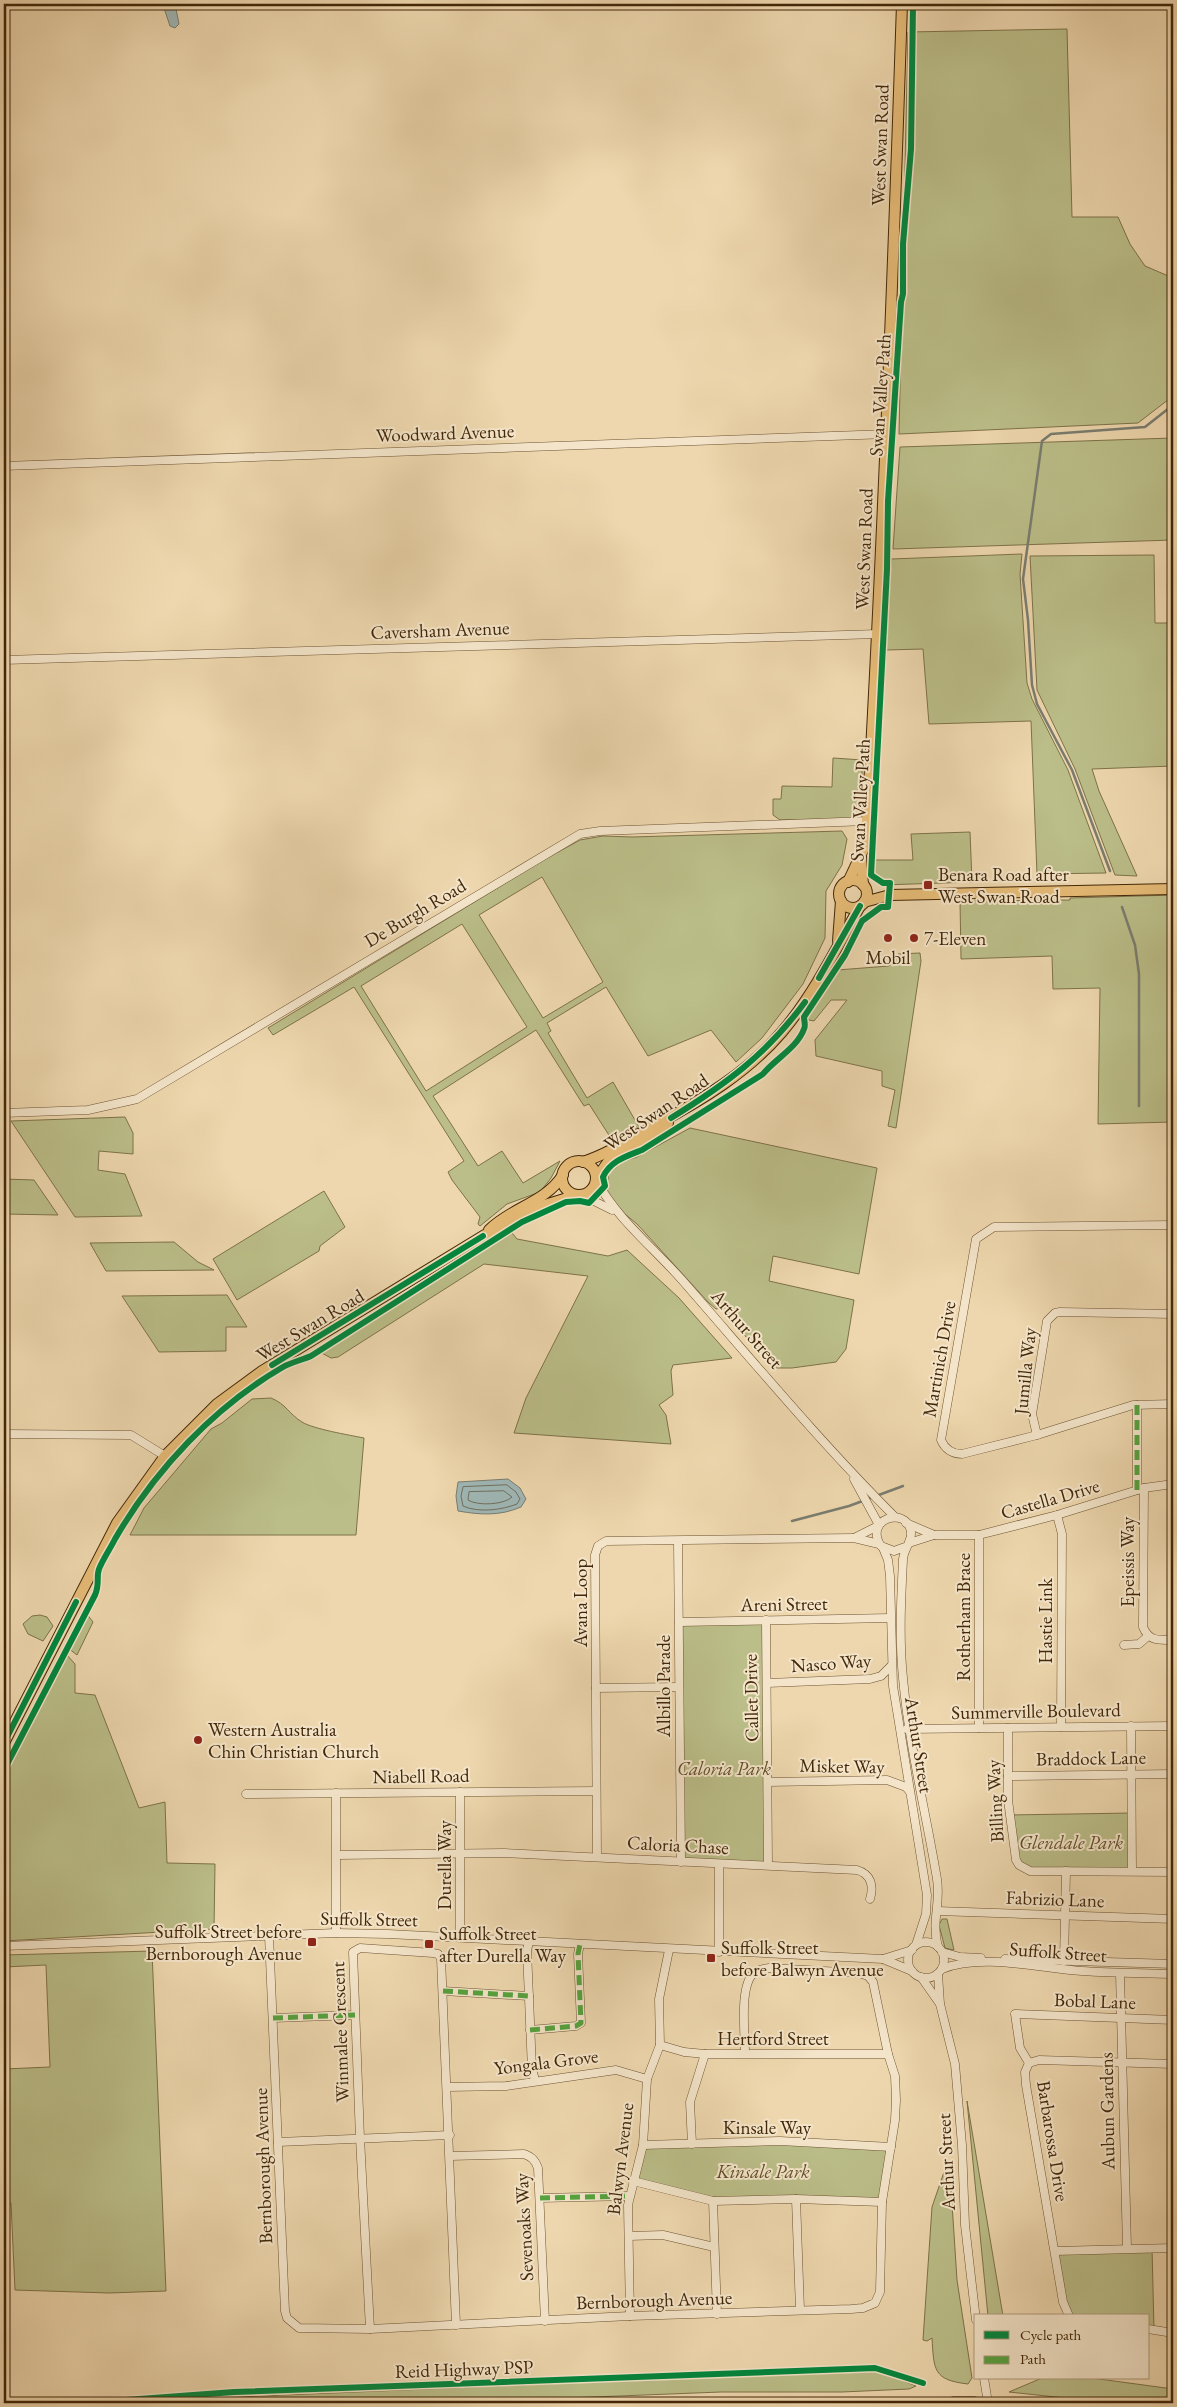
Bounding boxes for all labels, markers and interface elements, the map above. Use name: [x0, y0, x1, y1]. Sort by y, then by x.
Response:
street label: West Swan Road: [865, 83, 895, 206]
street label: Swan Valley Path: [863, 333, 897, 457]
street label: Woodward Avenue: [375, 418, 515, 448]
street label: West Swan Road: [849, 487, 879, 610]
street label: Caversham Avenue: [370, 615, 510, 645]
street label: Swan Valley Path: [844, 738, 876, 862]
place label: Benara Road after West Swan Road: [938, 862, 1069, 909]
street label: De Burgh Road: [359, 873, 471, 953]
marker: Benara Road after West Swan Road: [922, 879, 934, 891]
place label: 7-Eleven: [924, 926, 986, 951]
marker: Mobil: [882, 932, 894, 944]
marker: 7-Eleven: [908, 932, 920, 944]
place label: Mobil: [865, 945, 911, 970]
street label: West Swan Road: [599, 1067, 714, 1156]
street label: West Swan Road: [251, 1283, 369, 1367]
street label: Arthur Street: [705, 1283, 788, 1374]
street label: Martinich Drive: [916, 1299, 962, 1419]
street label: Jumilla Way: [1008, 1325, 1042, 1418]
street label: Castella Drive: [998, 1473, 1102, 1525]
street label: Epeissis Way: [1115, 1516, 1140, 1607]
street label: Rotherham Brace: [951, 1553, 976, 1681]
street label: Avana Loop: [568, 1559, 593, 1648]
street label: Hastie Link: [1033, 1577, 1058, 1664]
street label: Areni Street: [739, 1591, 828, 1617]
street label: Albillo Parade: [651, 1635, 676, 1738]
street label: Nasco Way: [790, 1648, 873, 1678]
street label: Callet Drive: [738, 1654, 764, 1742]
street label: Arthur Street: [899, 1694, 939, 1795]
street label: Summerville Boulevard: [951, 1697, 1121, 1725]
place label: Western Australia Chin Christian Church: [208, 1717, 380, 1764]
marker: Western Australia Chin Christian Church: [192, 1734, 204, 1746]
street label: Braddock Lane: [1036, 1745, 1146, 1771]
street label: Misket Way: [799, 1753, 885, 1779]
park label: Caloria Park: [677, 1756, 771, 1781]
street label: Billing Way: [980, 1758, 1010, 1843]
street label: Niabell Road: [372, 1763, 470, 1789]
street label: Durella Way: [432, 1819, 457, 1910]
street label: Caloria Chase: [627, 1830, 729, 1860]
park label: Glendale Park: [1019, 1830, 1123, 1855]
street label: Fabrizio Lane: [1005, 1885, 1105, 1913]
street label: Suffolk Street: [320, 1906, 418, 1932]
place label: Suffolk Street before Bernborough Avenue: [146, 1919, 302, 1966]
place label: Suffolk Street after Durella Way: [439, 1921, 567, 1968]
place label: Suffolk Street before Balwyn Avenue: [721, 1935, 884, 1982]
marker: Suffolk Street before Bernborough Avenue: [306, 1936, 318, 1948]
street label: Suffolk Street: [1009, 1936, 1108, 1968]
marker: Suffolk Street after Durella Way: [423, 1938, 435, 1950]
marker: Suffolk Street before Balwyn Avenue: [705, 1952, 717, 1964]
street label: Winmalee Crescent: [325, 1961, 355, 2103]
street label: Bobal Lane: [1054, 1987, 1136, 2015]
street label: Hertford Street: [717, 2026, 829, 2051]
street label: Yongala Grove: [492, 2043, 600, 2081]
street label: Aubun Gardens: [1093, 2052, 1121, 2171]
street label: Barbarossa Drive: [1031, 2079, 1075, 2203]
street label: Bernborough Avenue: [248, 2087, 278, 2245]
street label: Balwyn Avenue: [601, 2101, 639, 2217]
street label: Arthur Street: [931, 2113, 961, 2212]
street label: Kinsale Way: [723, 2115, 812, 2140]
park label: Kinsale Park: [715, 2159, 810, 2184]
street label: Sevenoaks Way: [509, 2172, 539, 2282]
street label: Bernborough Avenue: [575, 2285, 733, 2315]
legend: [974, 2314, 1150, 2380]
text: Cycle path: [1020, 2325, 1082, 2344]
text: Path: [1020, 2349, 1046, 2368]
street label: Reid Highway PSP: [394, 2354, 534, 2384]

